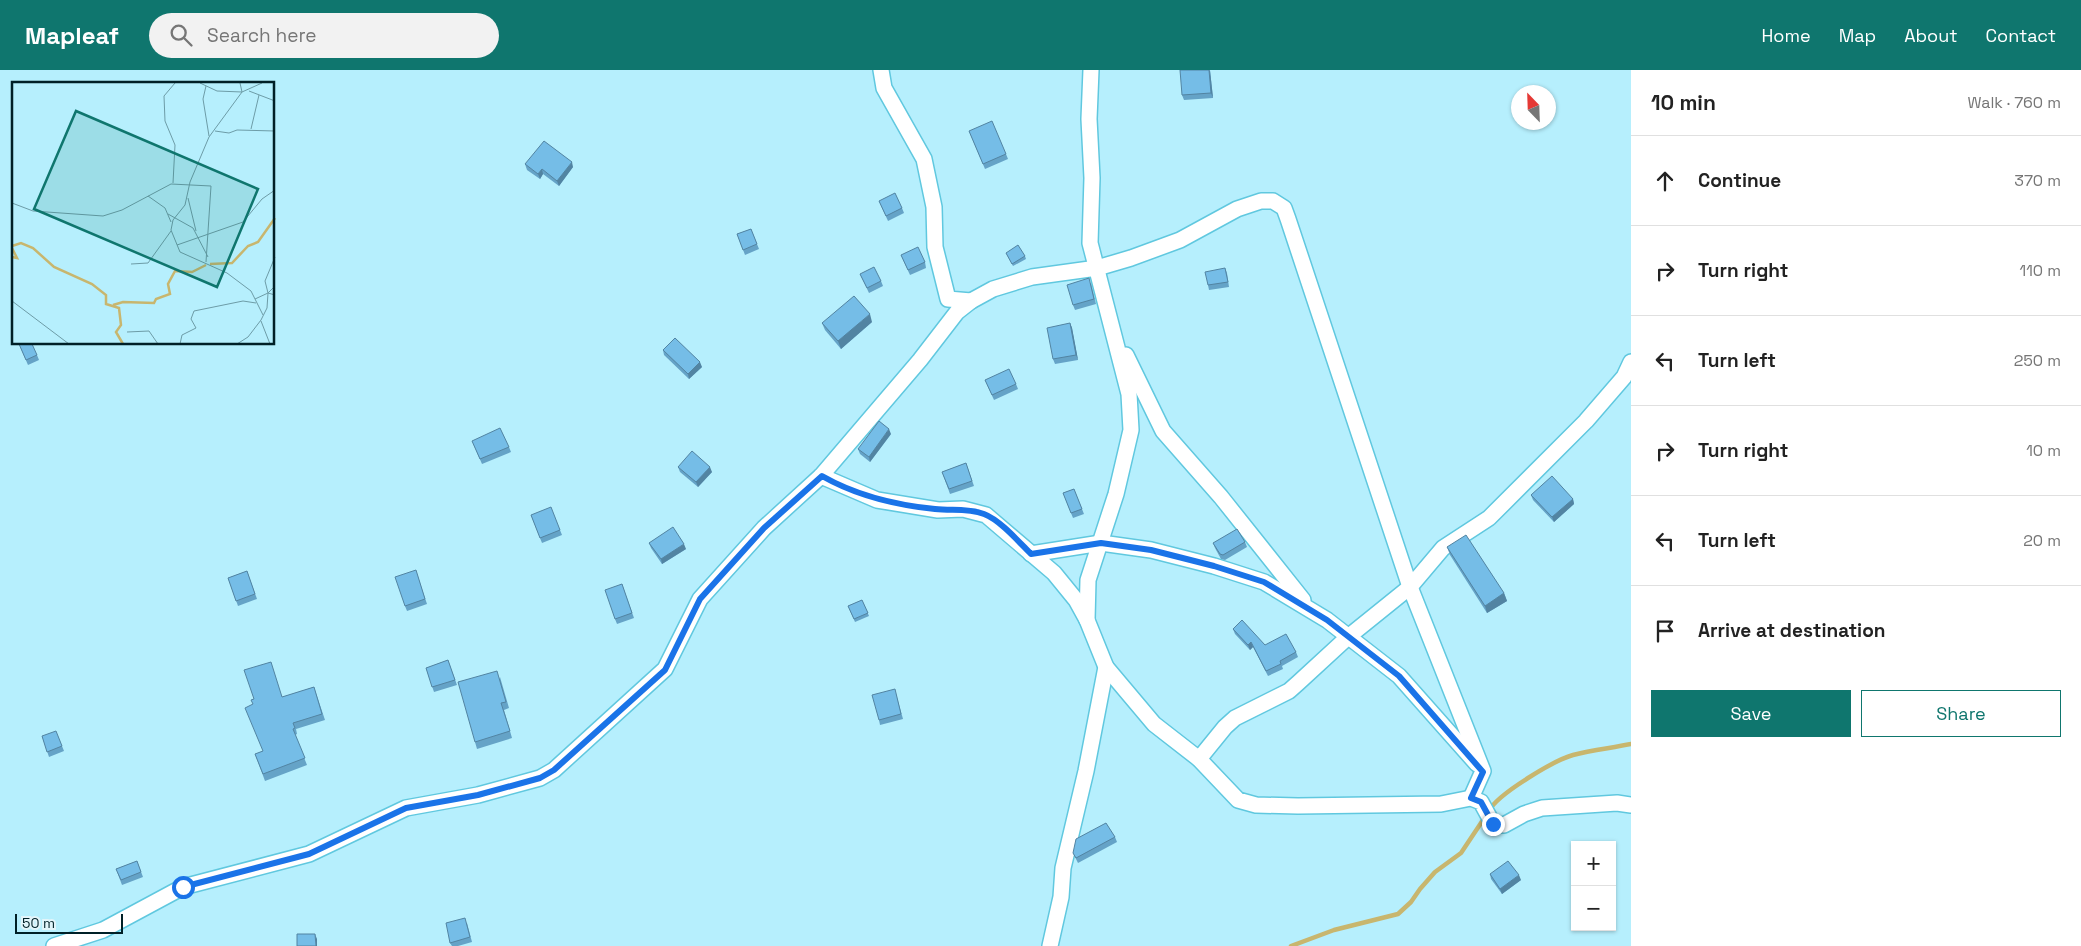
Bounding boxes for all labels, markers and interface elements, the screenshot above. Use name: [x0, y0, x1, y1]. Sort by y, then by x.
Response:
search box: [149, 13, 499, 58]
text: Mapleaf: [25, 20, 119, 51]
icon: search: [167, 21, 195, 49]
text: Search here: [207, 23, 317, 48]
text: Home: [1762, 24, 1811, 47]
text: Map: [1839, 24, 1876, 47]
text: About: [1904, 24, 1958, 47]
text: Contact: [1986, 24, 2056, 47]
inset map: [12, 82, 275, 345]
north arrow: [1511, 85, 1556, 130]
text: 10 min: [1651, 89, 1716, 116]
text: Walk · 760 m: [1967, 92, 2061, 113]
icon: ahead: [1651, 167, 1679, 195]
text: Continue: [1698, 168, 1781, 193]
text: 370 m: [2014, 170, 2061, 191]
icon: right: [1651, 257, 1679, 285]
text: Turn right: [1698, 258, 1788, 283]
text: 110 m: [2019, 260, 2061, 281]
icon: left: [1651, 347, 1679, 375]
text: Turn left: [1698, 348, 1776, 373]
text: 250 m: [2014, 350, 2061, 371]
icon: right: [1651, 437, 1679, 465]
text: Turn right: [1698, 438, 1788, 463]
text: 10 m: [2026, 440, 2061, 461]
icon: left: [1651, 527, 1679, 555]
text: Turn left: [1698, 528, 1776, 553]
text: 20 m: [2023, 530, 2061, 551]
icon: arrive: [1651, 617, 1679, 645]
text: Arrive at destination: [1698, 618, 1886, 643]
button: Save: [1651, 690, 1851, 737]
button: Share: [1861, 690, 2061, 737]
route end: [1482, 813, 1505, 836]
map controls: [1571, 841, 1616, 931]
button: +: [1571, 841, 1616, 886]
route start: [172, 876, 195, 899]
button: −: [1571, 886, 1616, 931]
scale bar: [15, 911, 122, 934]
text: 50 m: [22, 914, 55, 932]

